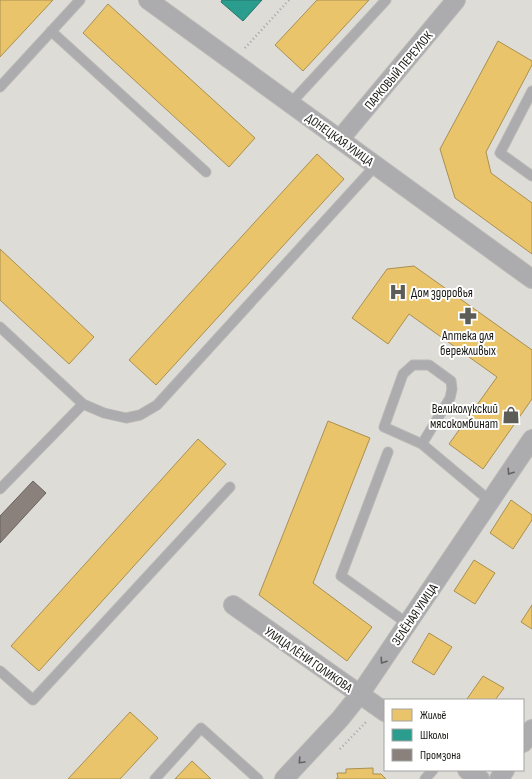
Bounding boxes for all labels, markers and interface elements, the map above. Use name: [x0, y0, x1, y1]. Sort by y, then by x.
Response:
street label: ПАРКОВЫЙ ПЕРЕУЛОК: [361, 28, 436, 113]
street label: ДОНЕЦКАЯ УЛИЦА: [302, 110, 377, 170]
hospital icon: Дом здоровья: [388, 282, 408, 302]
place label: Дом здоровья: [411, 285, 473, 301]
pharmacy icon: Аптека для бережливых: [458, 306, 478, 326]
place label: Аптека для бережливых: [440, 328, 496, 359]
place label: Великолукский мясокомбинат: [430, 401, 498, 432]
shop icon: Великолукский мясокомбинат: [501, 405, 521, 425]
one-way arrow: [508, 467, 515, 474]
street label: ЗЕЛЁНАЯ УЛИЦА: [388, 580, 442, 649]
street label: УЛИЦА ЛЁНИ ГОЛИКОВА: [261, 624, 356, 696]
one-way arrow: [380, 657, 388, 664]
legend: [384, 699, 524, 771]
text: Жильё: [420, 708, 447, 723]
text: Школы: [420, 728, 449, 743]
text: Промзона: [420, 748, 461, 763]
one-way arrow: [298, 756, 306, 764]

